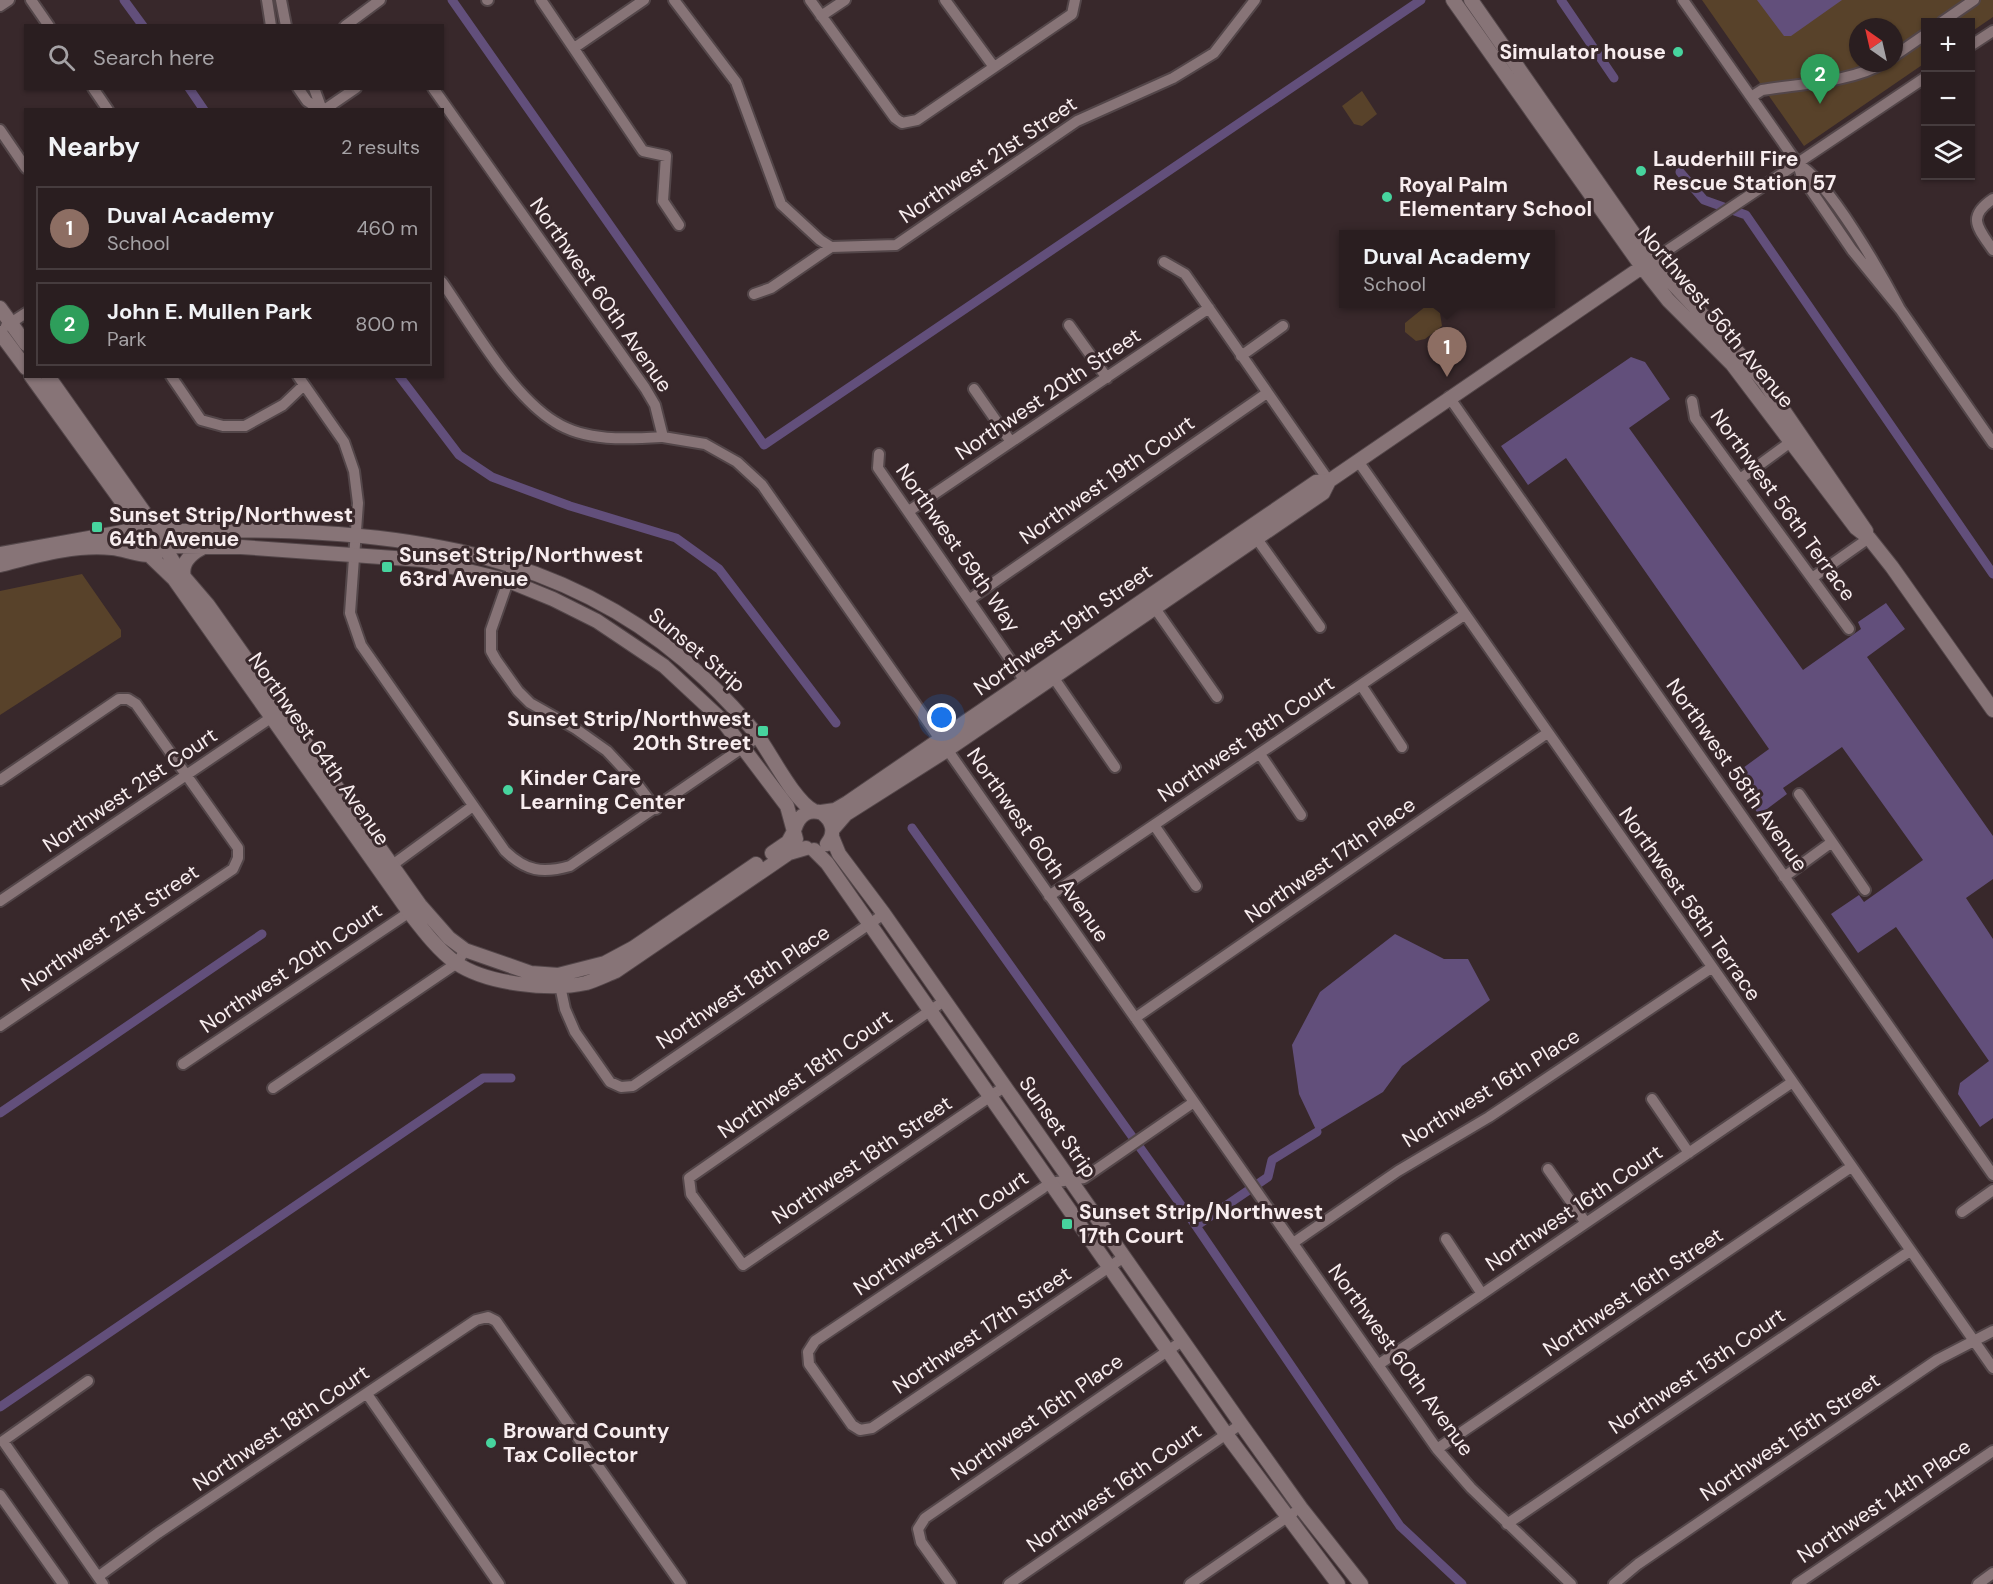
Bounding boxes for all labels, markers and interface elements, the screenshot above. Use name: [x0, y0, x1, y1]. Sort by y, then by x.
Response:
north arrow: [1849, 18, 1903, 72]
map controls: [1921, 18, 1975, 180]
button: +: [1921, 18, 1975, 72]
search box: [24, 24, 444, 90]
place label: Simulator house: [1499, 38, 1666, 66]
icon: search: [45, 41, 78, 74]
text: Search here: [93, 43, 214, 72]
marker: Simulator house: [1671, 45, 1685, 59]
pin: 2: [1800, 54, 1840, 104]
button: −: [1921, 72, 1975, 126]
street label: Northwest 21st Street: [894, 90, 1082, 230]
button: layers: [1921, 126, 1975, 180]
text: Nearby: [48, 130, 140, 164]
text: 2 results: [341, 134, 420, 160]
place label: Lauderhill Fire Rescue Station 57: [1653, 145, 1836, 197]
marker: Lauderhill Fire Rescue Station 57: [1634, 164, 1648, 178]
place label: Royal Palm Elementary School: [1399, 171, 1592, 223]
marker: Royal Palm Elementary School: [1380, 190, 1394, 204]
street label: Northwest 60th Avenue: [523, 192, 679, 398]
text: Duval Academy: [107, 201, 274, 230]
text: 1: [66, 215, 73, 241]
text: 460 m: [356, 215, 418, 241]
street label: Northwest 56th Avenue: [1631, 220, 1801, 414]
text: School: [107, 230, 170, 256]
popup: [1339, 230, 1555, 308]
text: Duval Academy: [1363, 242, 1531, 271]
text: School: [1363, 271, 1426, 297]
text: John E. Mullen Park: [107, 297, 312, 326]
text: 2: [64, 311, 75, 337]
text: 800 m: [355, 311, 418, 337]
street label: Northwest 20th Street: [950, 321, 1146, 467]
text: Park: [107, 326, 147, 352]
pin: 1: [1428, 328, 1466, 377]
street label: Northwest 56th Terrace: [1704, 403, 1862, 607]
street label: Northwest 19th Court: [1014, 409, 1200, 551]
street label: Northwest 59th Way: [889, 458, 1027, 638]
place label: Sunset Strip/Northwest 64th Avenue: [109, 501, 353, 553]
marker: Sunset Strip/Northwest 64th Avenue: [90, 520, 104, 534]
place label: Sunset Strip/Northwest 63rd Avenue: [399, 541, 643, 593]
street label: Northwest 19th Street: [968, 558, 1158, 702]
marker: Sunset Strip/Northwest 63rd Avenue: [380, 560, 394, 574]
street label: Sunset Strip: [643, 601, 751, 699]
street label: Northwest 64th Avenue: [242, 647, 396, 851]
street label: Northwest 18th Court: [1152, 669, 1340, 809]
street label: Northwest 58th Avenue: [1660, 673, 1814, 877]
your location: [927, 703, 956, 732]
place label: Sunset Strip/Northwest 20th Street: [507, 705, 751, 757]
street label: Northwest 21st Court: [37, 721, 223, 859]
marker: Sunset Strip/Northwest 20th Street: [756, 724, 770, 738]
street label: Northwest 60th Avenue: [960, 742, 1116, 948]
place label: Kinder Care Learning Center: [520, 764, 685, 816]
marker: Kinder Care Learning Center: [501, 783, 515, 797]
street label: Northwest 17th Place: [1239, 790, 1421, 930]
street label: Northwest 58th Terrace: [1612, 801, 1768, 1007]
street label: Northwest 21st Street: [16, 858, 204, 998]
street label: Northwest 20th Court: [194, 897, 388, 1039]
street label: Northwest 18th Place: [651, 918, 835, 1056]
street label: Northwest 18th Court: [712, 1003, 898, 1145]
street label: Northwest 16th Place: [1397, 1022, 1585, 1154]
street label: Sunset Strip: [1013, 1070, 1103, 1184]
street label: Northwest 18th Street: [767, 1089, 957, 1231]
street label: Northwest 16th Court: [1480, 1138, 1668, 1278]
street label: Northwest 17th Court: [848, 1164, 1034, 1302]
place label: Sunset Strip/Northwest 17th Court: [1079, 1198, 1323, 1250]
marker: Sunset Strip/Northwest 17th Court: [1060, 1217, 1074, 1231]
street label: Northwest 16th Street: [1537, 1221, 1729, 1363]
street label: Northwest 60th Avenue: [1322, 1258, 1480, 1462]
street label: Northwest 17th Street: [887, 1260, 1077, 1400]
street label: Northwest 15th Court: [1603, 1301, 1791, 1441]
street label: Northwest 16th Place: [945, 1347, 1129, 1487]
street label: Northwest 18th Court: [187, 1358, 375, 1498]
street label: Northwest 15th Street: [1695, 1366, 1885, 1508]
place label: Broward County Tax Collector: [503, 1417, 670, 1469]
street label: Northwest 16th Court: [1021, 1417, 1207, 1559]
street label: Northwest 14th Place: [1792, 1432, 1976, 1570]
marker: Broward County Tax Collector: [484, 1436, 498, 1450]

